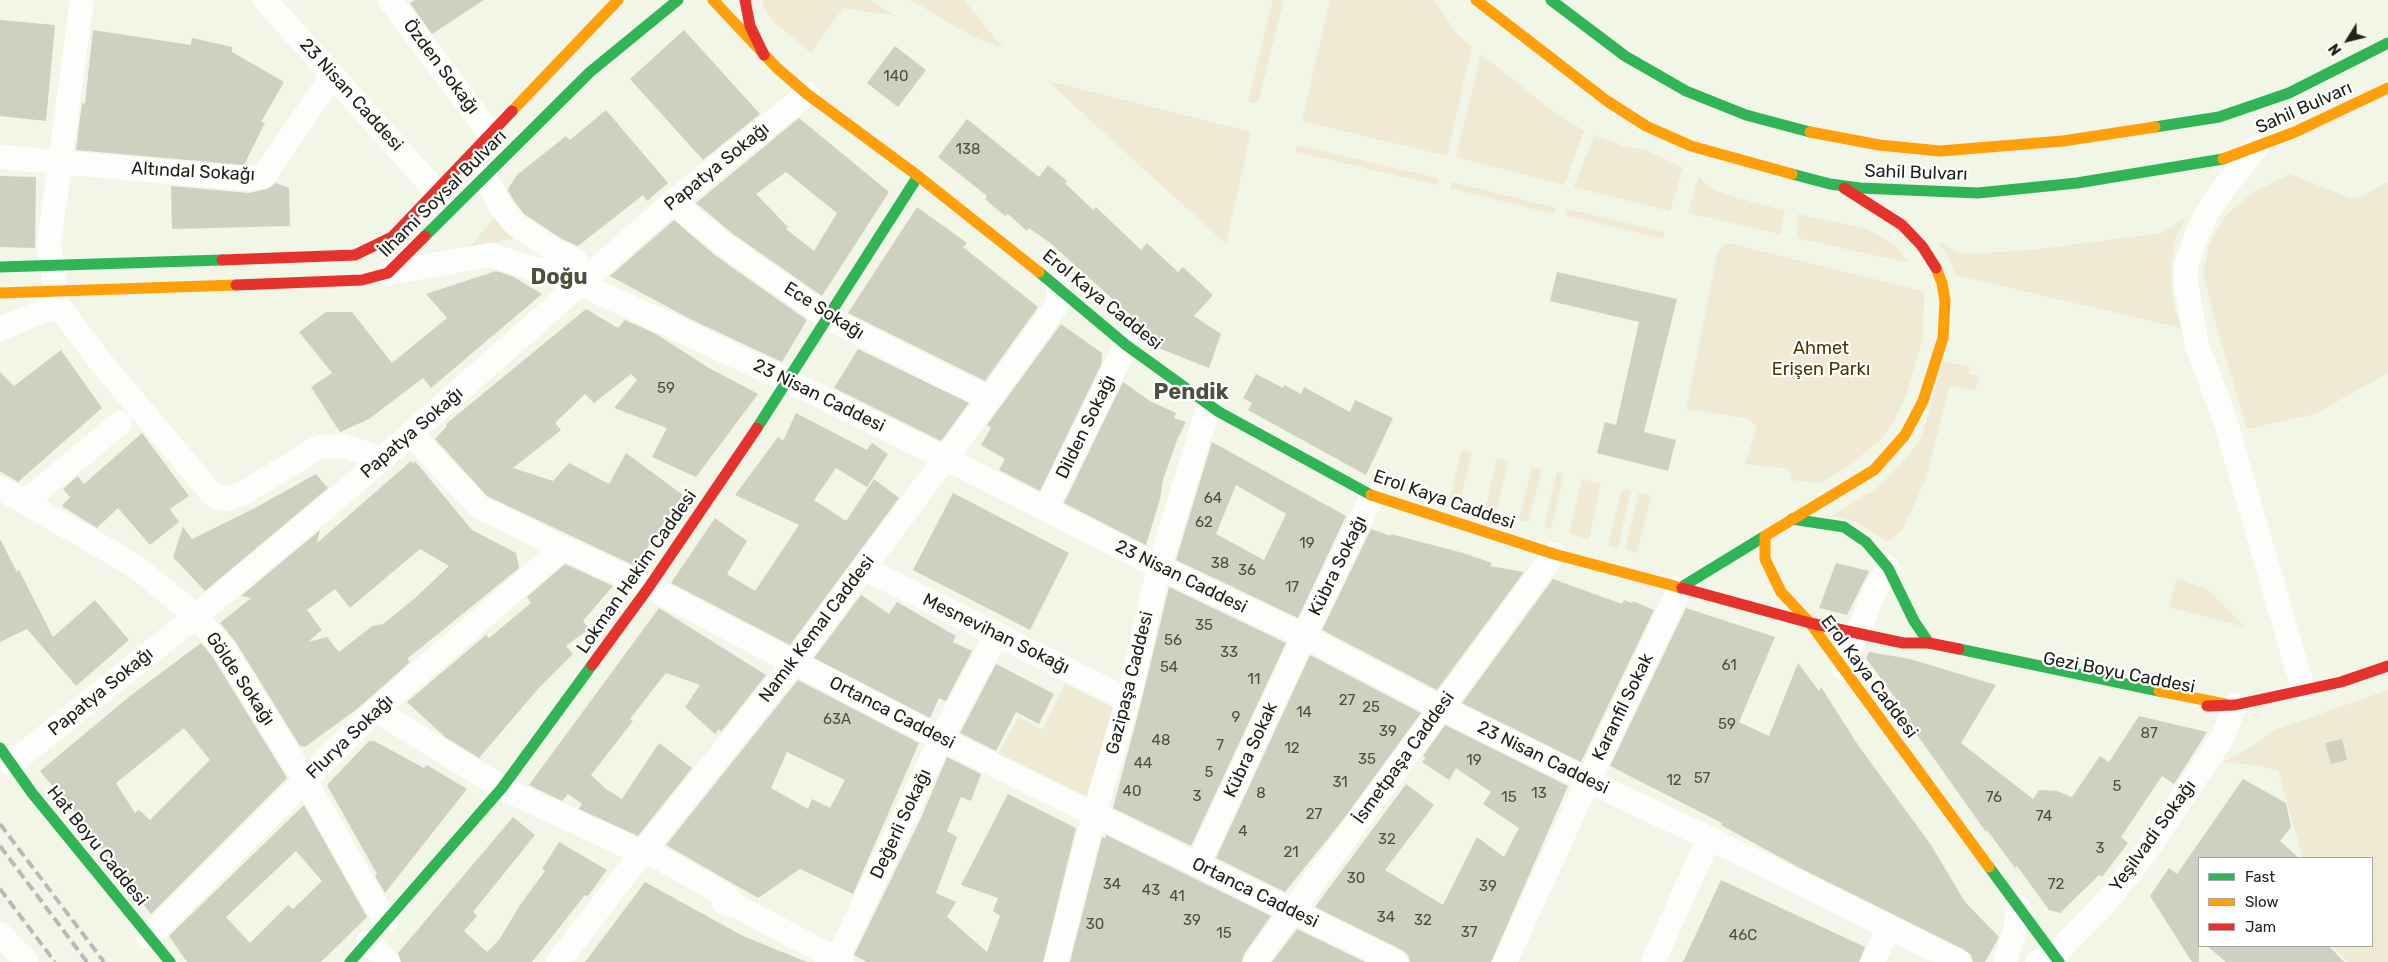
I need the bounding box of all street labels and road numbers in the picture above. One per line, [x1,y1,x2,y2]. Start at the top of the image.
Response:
street label: Özden Sokağı [398,15,484,119]
street label: 23 Nisan Caddesi [295,34,407,156]
street label: Sahil Bulvarı [2252,77,2356,139]
street label: Papatya Sokağı [660,118,774,216]
street label: İlhami Soysal Bulvarı [375,126,511,262]
street label: Altındal Sokağı [131,158,255,186]
street label: Sahil Bulvarı [1864,160,1968,186]
street label: Erol Kaya Caddesi [1038,245,1166,355]
street label: Ece Sokağı [780,278,868,344]
street label: 23 Nisan Caddesi [750,355,888,437]
street label: Dilden Sokağı [1052,372,1120,482]
street label: Papatya Sokağı [356,383,468,483]
street label: Erol Kaya Caddesi [1371,466,1517,534]
street label: Lokman Hekim Caddesi [572,486,702,658]
street label: Kübra Sokağı [1304,512,1372,620]
street label: 23 Nisan Caddesi [1112,536,1250,618]
street label: Namık Kemal Caddesi [755,551,879,707]
street label: Mesnevihan Sokağı [919,589,1073,679]
street label: Gazipaşa Caddesi [1102,609,1158,757]
street label: Erol Kaya Caddesi [1816,611,1922,743]
street label: Gölde Sokağı [201,628,279,730]
street label: Papatya Sokağı [44,643,158,741]
street label: Gezi Boyu Caddesi [2041,648,2197,698]
street label: Karanfil Sokak [1588,650,1658,764]
street label: Ortanca Caddesi [826,672,958,754]
street label: İsmetpaşa Caddesi [1349,688,1459,828]
street label: Flurya Sokağı [302,690,398,784]
street label: Kübra Sokak [1219,699,1283,801]
street label: 23 Nisan Caddesi [1474,717,1612,799]
street label: Değerli Sokağı [866,766,936,882]
street label: Yeşilvadi Sokağı [2105,776,2201,896]
street label: Hat Boyu Caddesi [42,782,152,910]
street label: Ortanca Caddesi [1188,853,1322,933]

